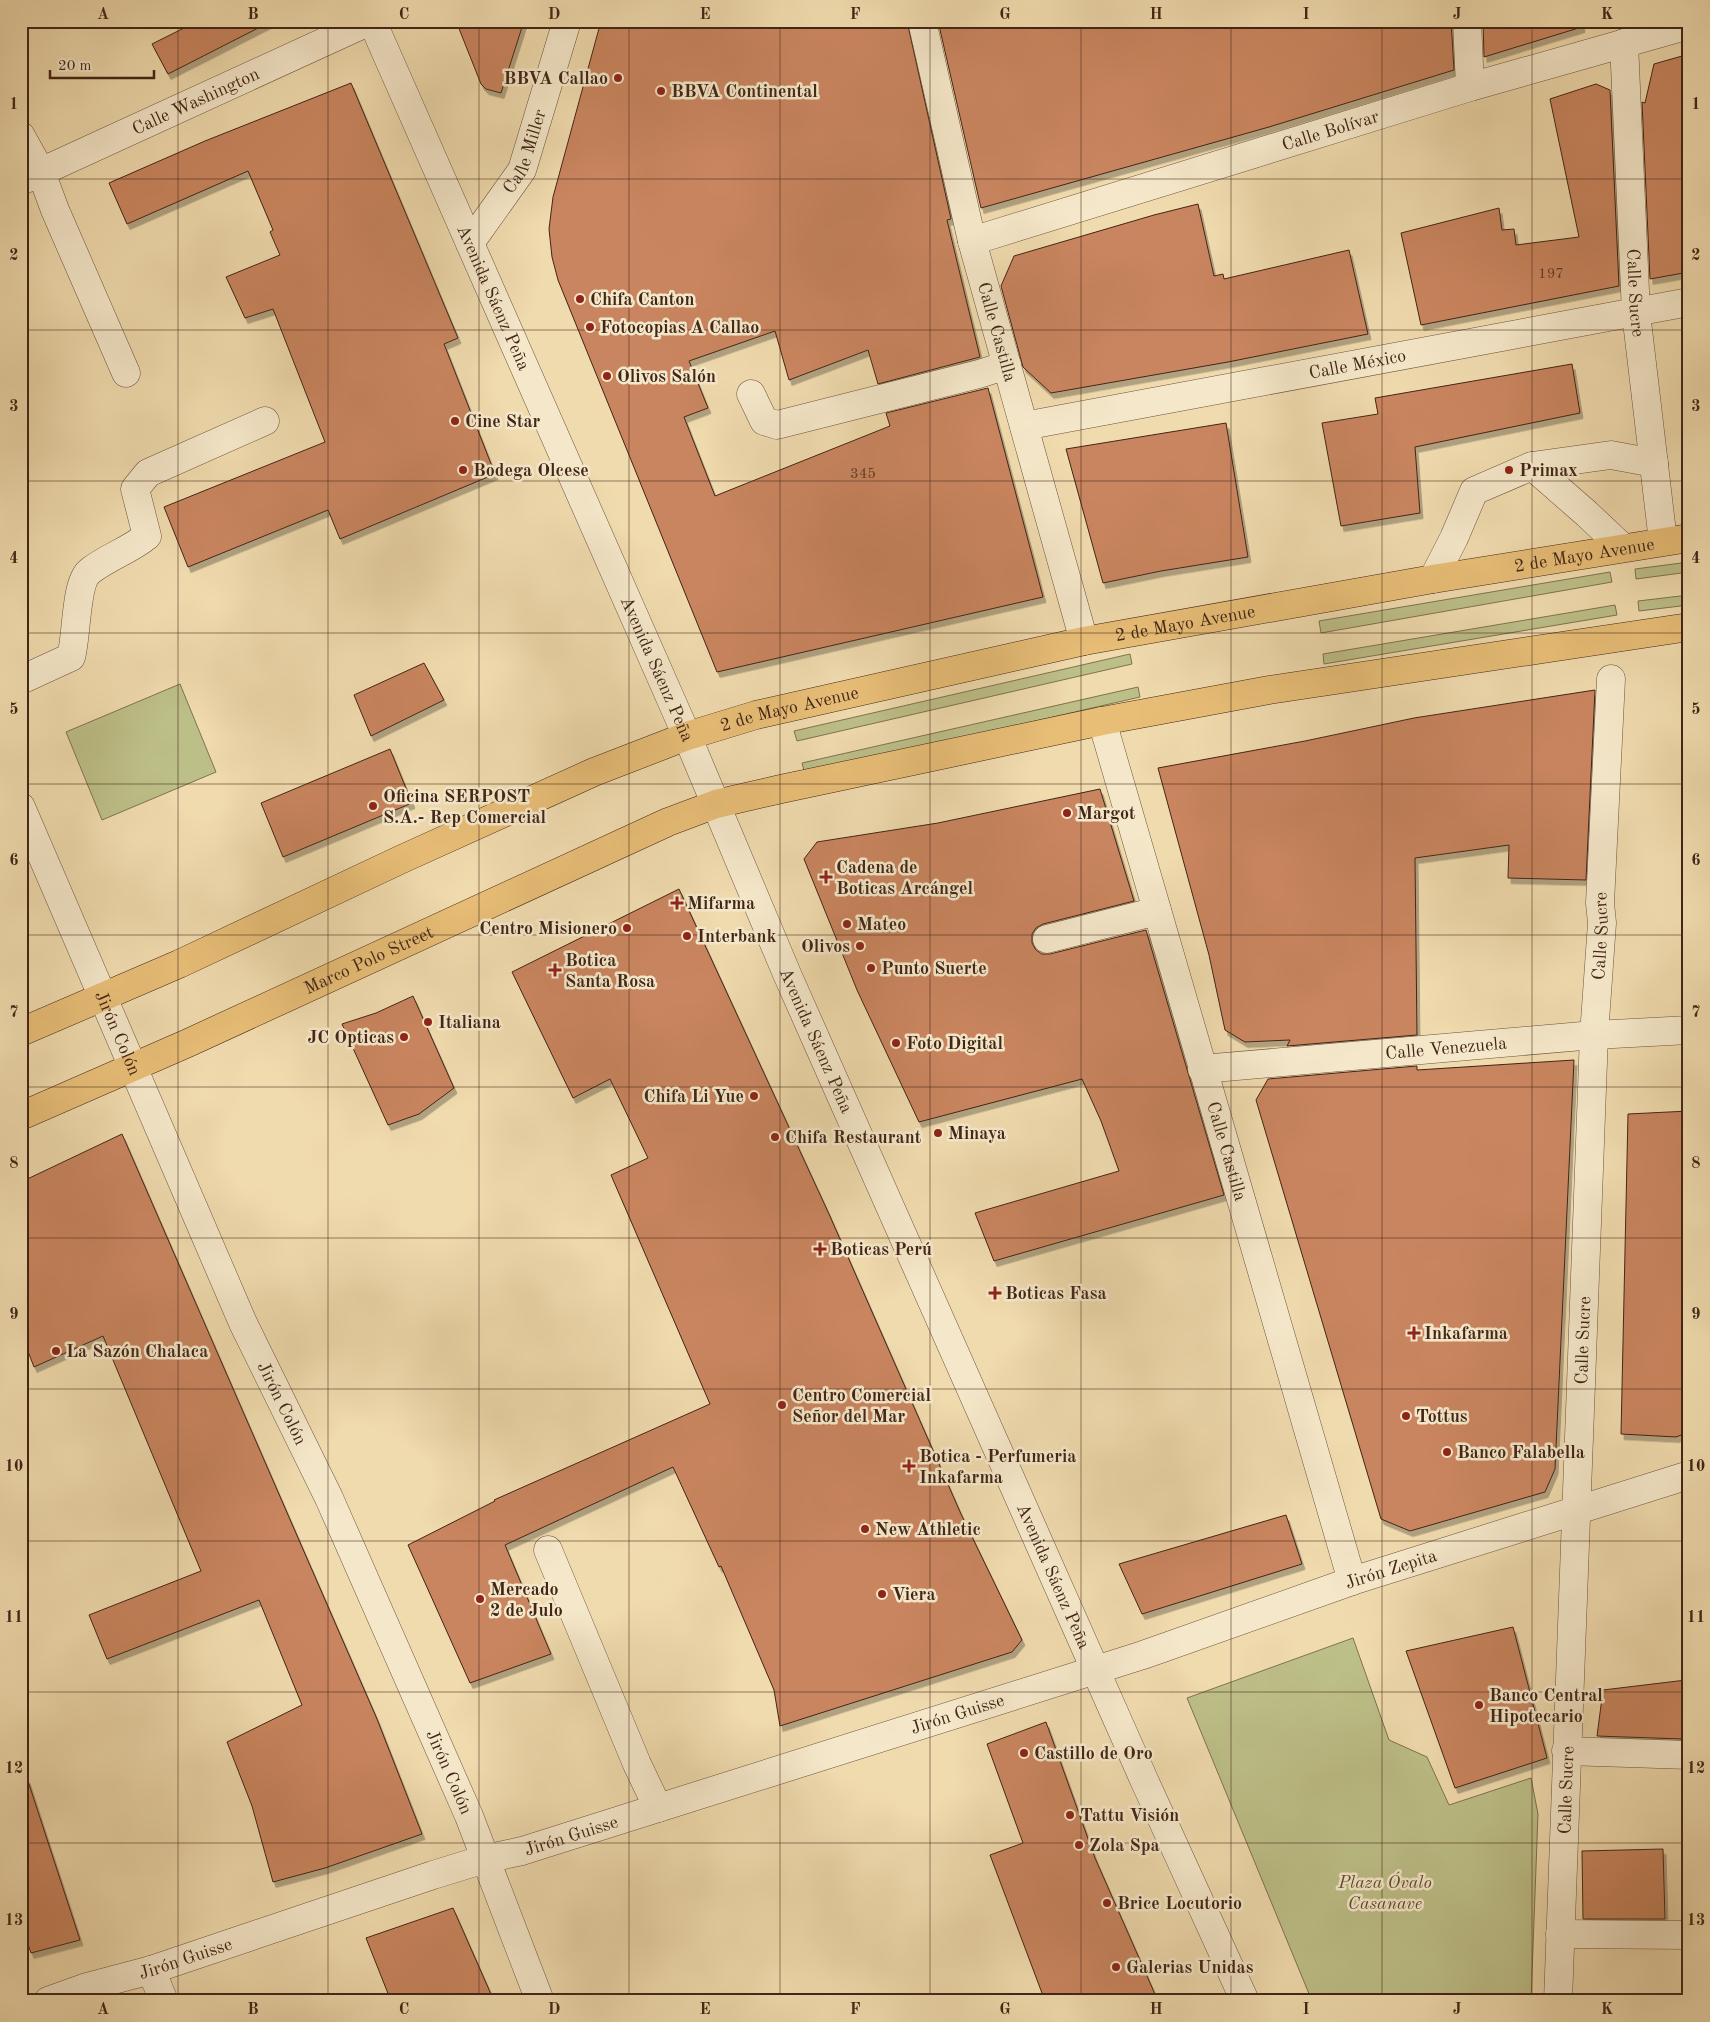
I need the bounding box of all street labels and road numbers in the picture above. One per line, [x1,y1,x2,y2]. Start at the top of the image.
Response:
street label: Calle Washington [130,65,263,139]
street label: Calle Miller [500,107,550,197]
street label: Calle Bolívar [1280,108,1382,155]
street label: Avenida Sáenz Peña [453,222,533,373]
street label: Calle Sucre [1623,248,1647,338]
street label: Calle Castilla [974,280,1019,384]
street label: Calle México [1307,347,1408,383]
street label: 2 de Mayo Avenue [1513,536,1656,576]
street label: Avenida Sáenz Peña [617,594,696,745]
street label: 2 de Mayo Avenue [1114,603,1257,645]
street label: 2 de Mayo Avenue [718,684,860,735]
street label: Calle Sucre [1590,891,1612,981]
street label: Marco Polo Street [302,923,436,998]
street label: Avenida Sáenz Peña [775,965,856,1116]
street label: Jirón Colón [91,988,144,1079]
street label: Calle Venezuela [1385,1035,1508,1063]
street label: Calle Castilla [1203,1100,1249,1203]
street label: Calle Sucre [1573,1296,1594,1385]
street label: Jirón Colón [253,1359,310,1448]
street label: Avenida Sáenz Peña [1013,1501,1093,1652]
street label: Jirón Zepita [1343,1547,1439,1593]
street label: Jirón Guisse [909,1691,1007,1738]
street label: Jirón Colón [422,1727,475,1817]
street label: Calle Sucre [1556,1746,1577,1835]
street label: Jirón Guisse [522,1813,620,1860]
street label: Jirón Guisse [137,1935,235,1983]

